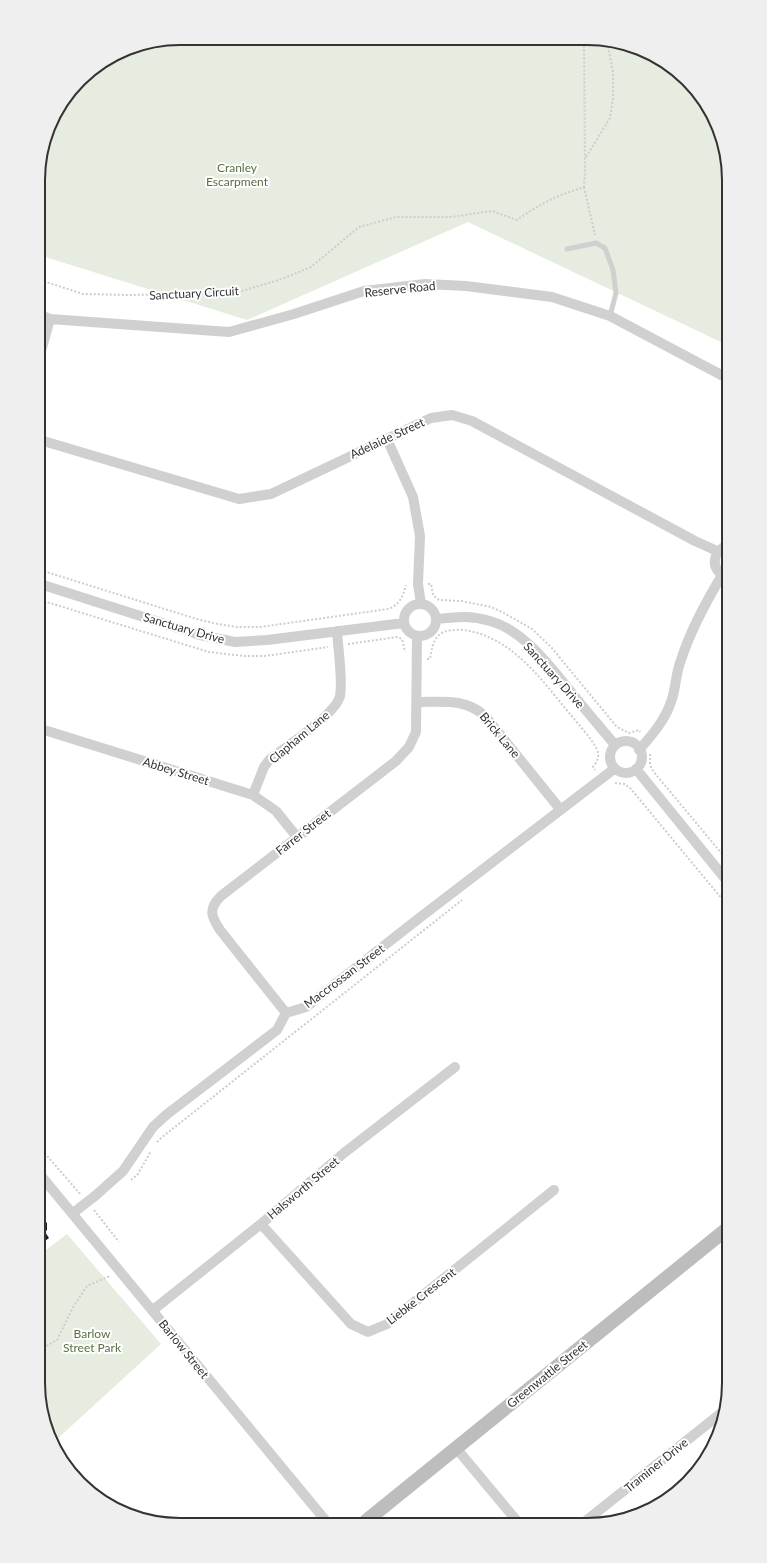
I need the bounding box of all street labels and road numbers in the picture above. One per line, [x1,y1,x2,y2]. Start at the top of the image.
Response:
street label: Reserve Road [364,278,436,300]
street label: Sanctuary Circuit [149,283,240,303]
street label: Adelaide Street [347,414,427,462]
street label: Sanctuary Drive [142,609,226,647]
street label: Sanctuary Drive [520,639,588,711]
street label: Clapham Lane [266,707,332,767]
street label: Brick Lane [477,709,523,761]
street label: Abbey Street [141,754,212,788]
street label: Farrer Street [273,805,334,858]
street label: Maccrossan Street [301,940,388,1011]
street label: Halsworth Street [264,1153,343,1222]
street label: Liebke Crescent [383,1264,459,1328]
street label: Barlow Street [156,1317,213,1382]
street label: Greenwattle Street [504,1336,591,1411]
street label: Traminer Drive [621,1435,691,1495]

